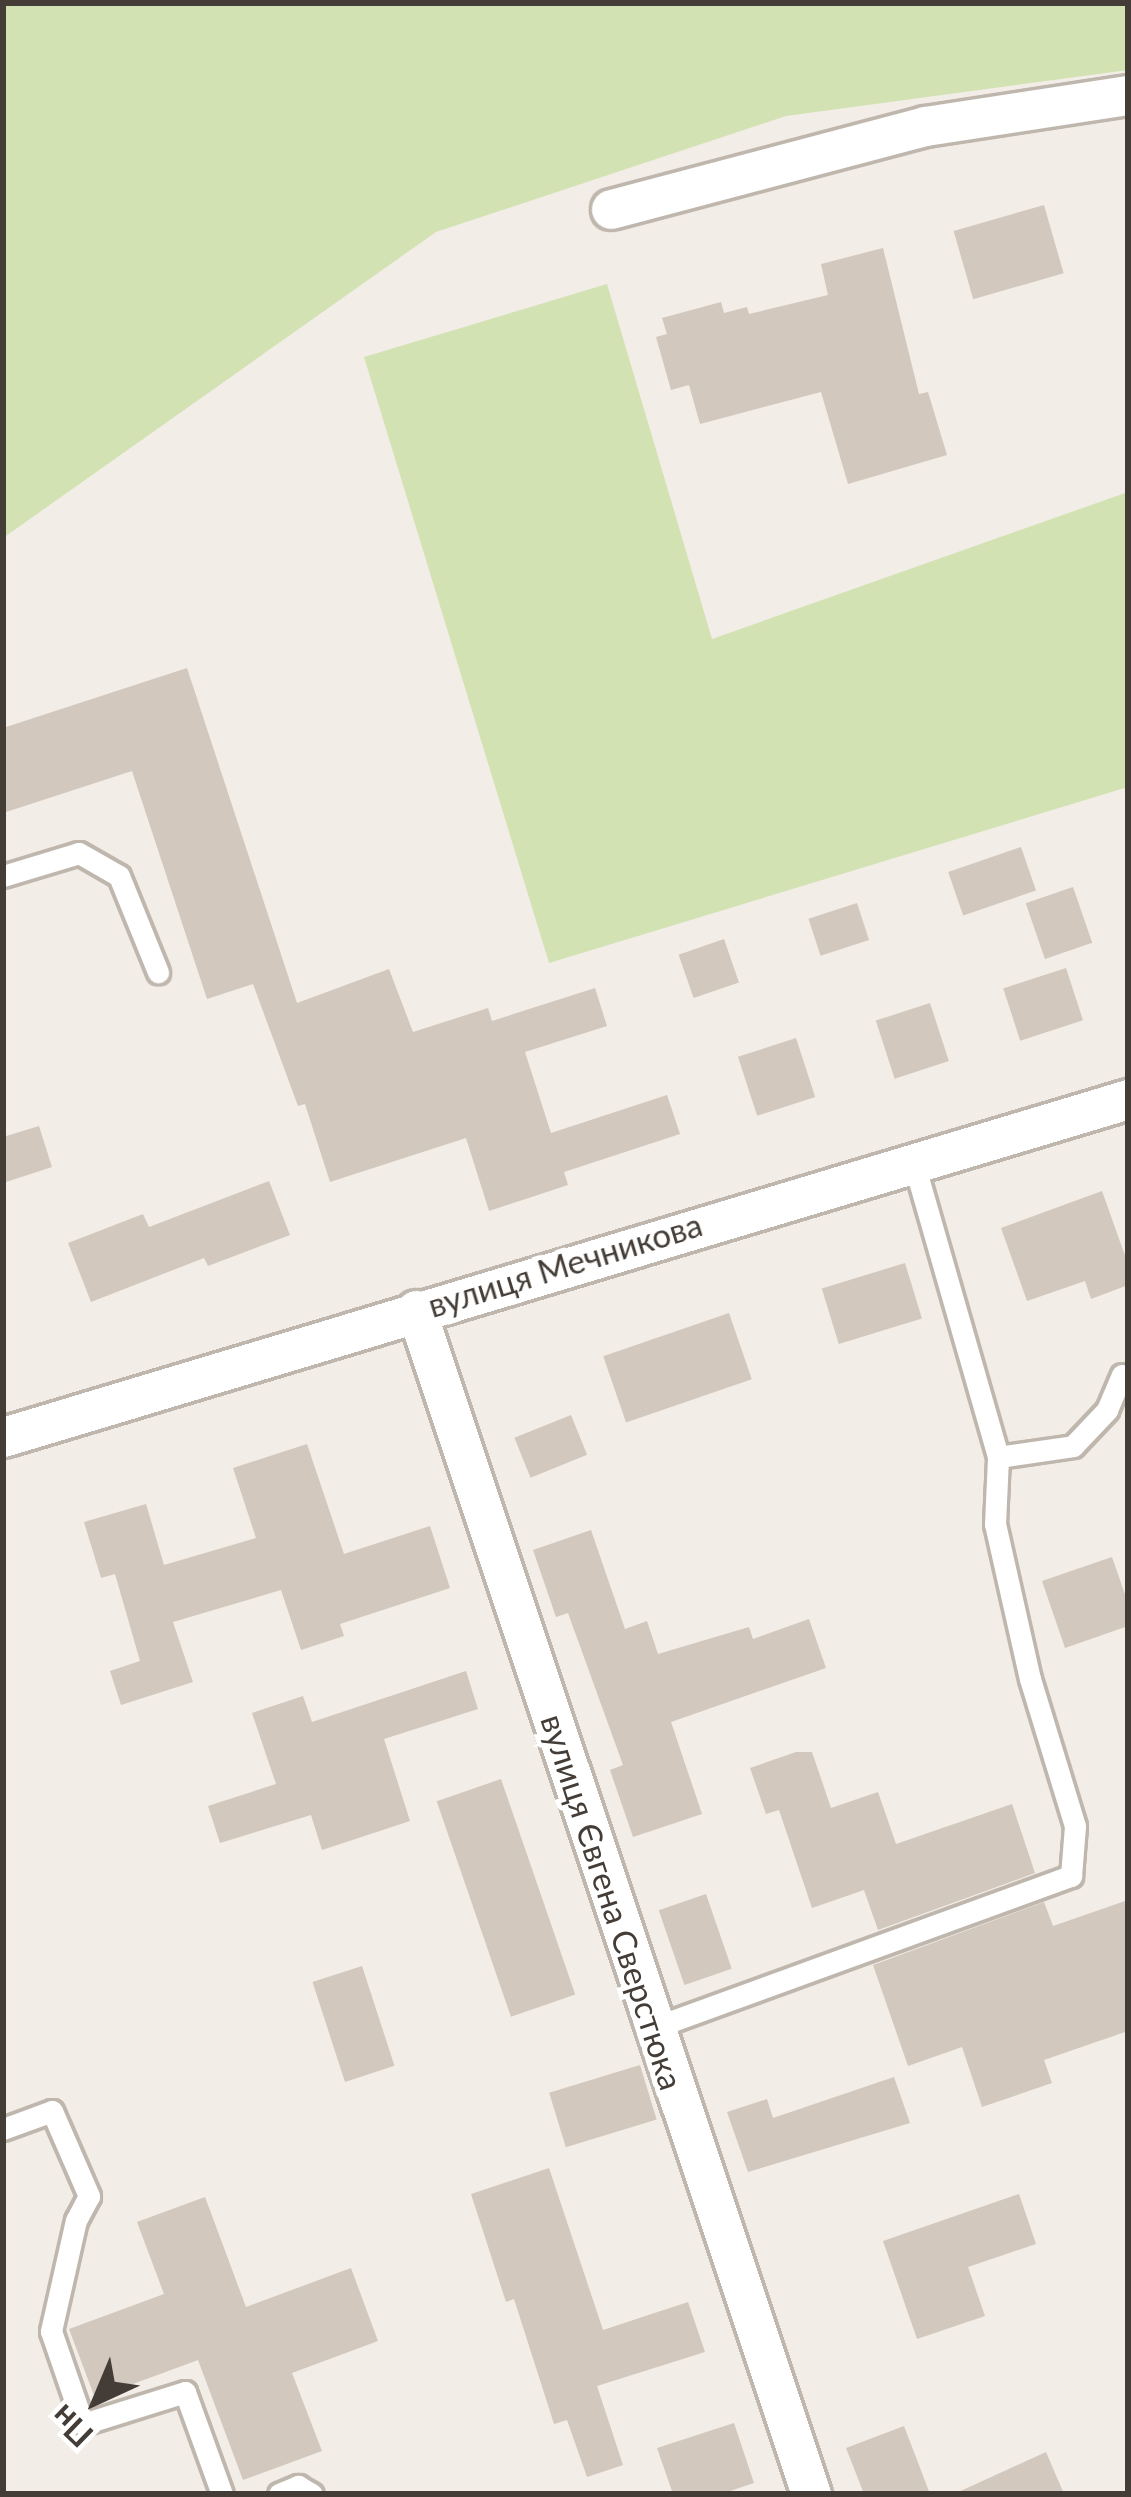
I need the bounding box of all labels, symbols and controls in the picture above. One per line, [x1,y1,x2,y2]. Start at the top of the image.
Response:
street label: вулиця Мечникова [423,1204,707,1326]
street label: вулиця Євгена Сверстюка [533,1709,691,2095]
north arrow [36,2341,156,2461]
text: Пн [42,2398,100,2456]

